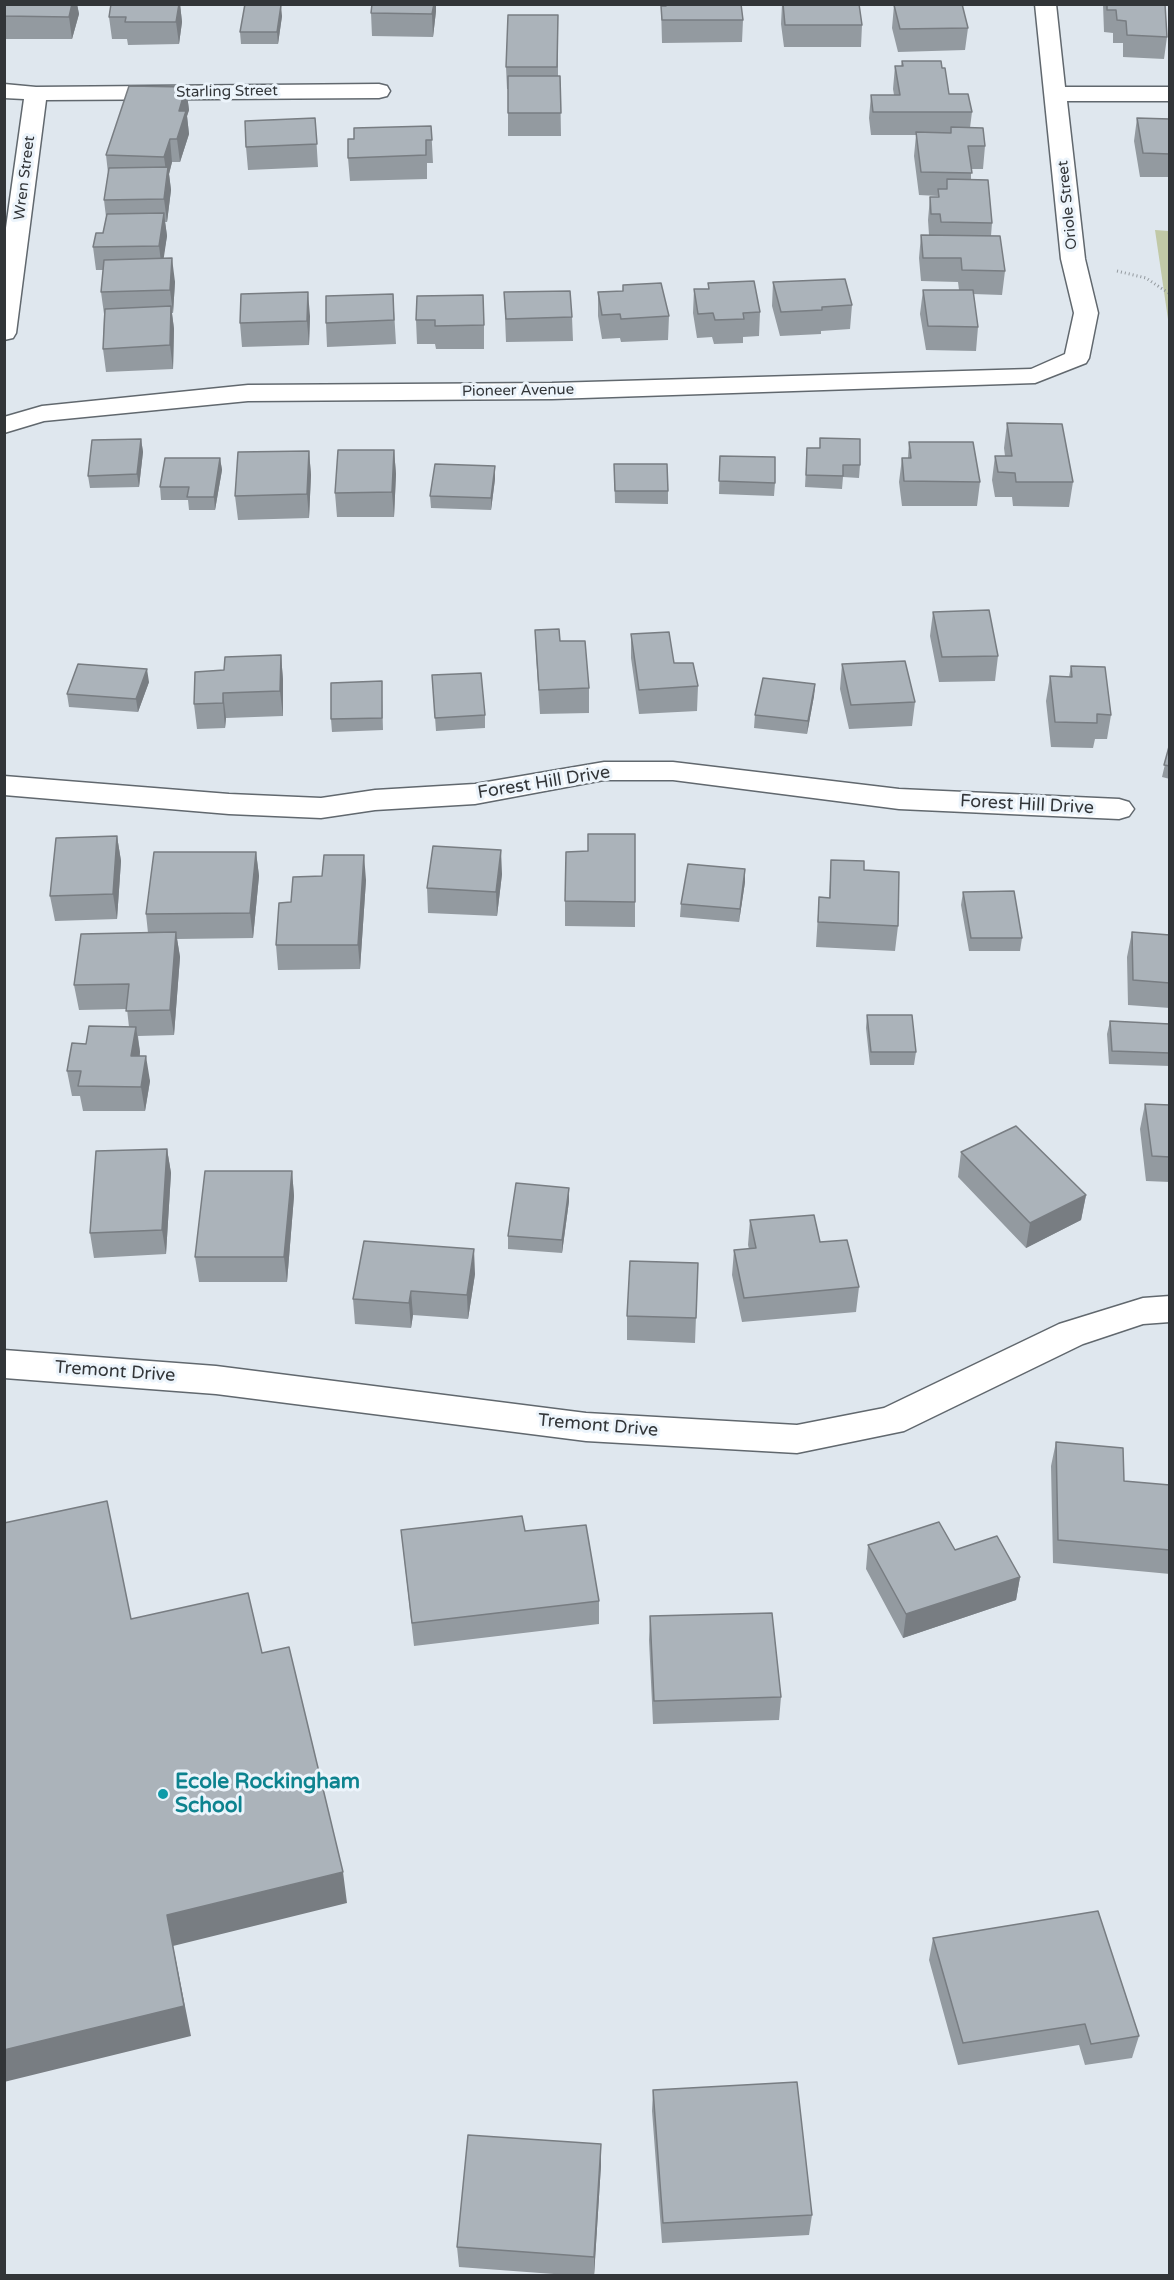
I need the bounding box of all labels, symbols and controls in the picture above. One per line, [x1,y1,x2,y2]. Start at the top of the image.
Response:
street label: Starling Street [176,82,278,102]
street label: Wren Street [11,135,39,221]
street label: Oriole Street [1054,159,1082,251]
street label: Pioneer Avenue [462,381,574,401]
street label: Forest Hill Drive [476,762,612,804]
street label: Forest Hill Drive [960,791,1094,819]
street label: Tremont Drive [54,1357,176,1387]
street label: Tremont Drive [537,1410,659,1442]
place label: Ecole Rockingham School [175,1769,360,1819]
marker: Ecole Rockingham School [156,1787,170,1801]

